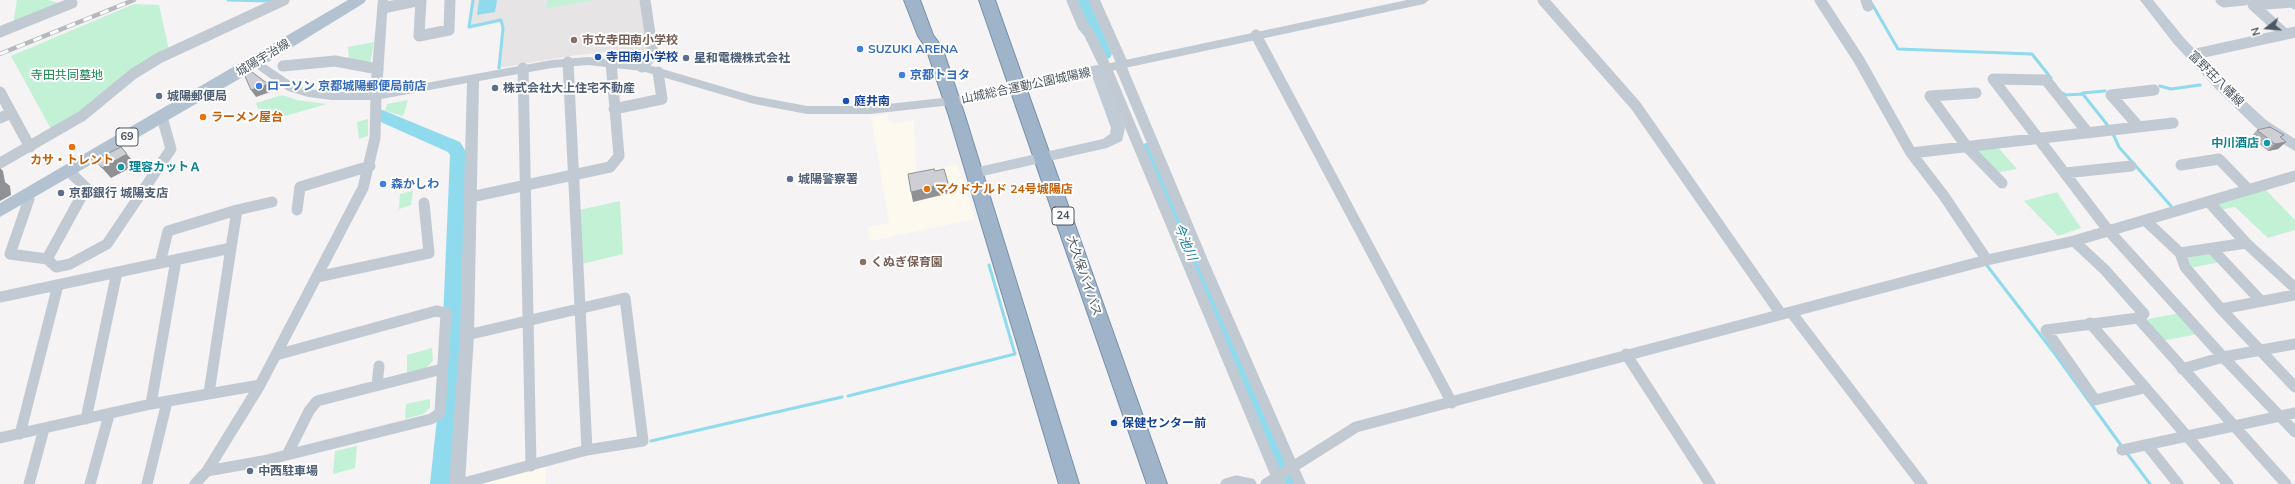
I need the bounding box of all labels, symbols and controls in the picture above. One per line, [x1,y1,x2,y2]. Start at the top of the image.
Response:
north arrow [2247,8,2287,48]
text: N [2248,25,2263,38]
place label: 市立寺田南小学校 [582,33,678,47]
marker: 市立寺田南小学校 [569,35,579,45]
street label: 城陽宇治線 [234,36,292,80]
place label: SUZUKI ARENA [868,42,958,56]
marker: SUZUKI ARENA [855,44,865,54]
street label: 富野荘八幡線 [2185,48,2247,110]
place label: 寺田南小学校 [606,50,678,64]
place label: 星和電機株式会社 [694,51,790,65]
marker: 寺田南小学校 [593,52,603,62]
marker: 星和電機株式会社 [681,53,691,63]
street label: 山城総合運動公園城陽線 [960,65,1092,107]
park label: 寺田共同墓地 [31,68,103,82]
place label: 京都トヨタ [910,68,970,82]
marker: 京都トヨタ [897,70,907,80]
place label: ローソン 京都城陽郵便局前店 [267,79,426,93]
marker: ローソン 京都城陽郵便局前店 [254,81,264,91]
place label: 株式会社大上住宅不動産 [503,81,635,95]
marker: 株式会社大上住宅不動産 [490,83,500,93]
place label: 城陽郵便局 [167,89,227,103]
marker: 城陽郵便局 [154,91,164,101]
place label: 庭井南 [854,94,890,108]
marker: 庭井南 [841,96,851,106]
place label: ラーメン屋台 [211,110,283,124]
marker: ラーメン屋台 [198,112,208,122]
road number: 69 [116,128,138,146]
place label: 中川酒店 [2211,136,2259,150]
marker: 中川酒店 [2262,138,2272,148]
marker: カサ・トレント [67,142,77,152]
place label: カサ・トレント [30,153,114,167]
place label: 理容カットＡ [129,160,201,174]
marker: 理容カットＡ [116,162,126,172]
place label: 城陽警察署 [798,172,858,186]
marker: 城陽警察署 [785,174,795,184]
place label: 森かしわ [391,177,439,191]
marker: 森かしわ [378,179,388,189]
place label: マクドナルド 24号城陽店 [935,182,1073,196]
marker: マクドナルド 24号城陽店 [922,184,932,194]
place label: 京都銀行 城陽支店 [69,186,168,200]
marker: 京都銀行 城陽支店 [56,188,66,198]
road number: 24 [1052,207,1074,225]
water label: 今池川 [1170,221,1200,263]
street label: 大久保バイパス [1064,234,1104,318]
place label: くぬぎ保育園 [871,255,943,269]
marker: くぬぎ保育園 [858,257,868,267]
place label: 保健センター前 [1122,416,1206,430]
marker: 保健センター前 [1109,418,1119,428]
place label: 中西駐車場 [258,464,318,478]
marker: 中西駐車場 [245,466,255,476]

